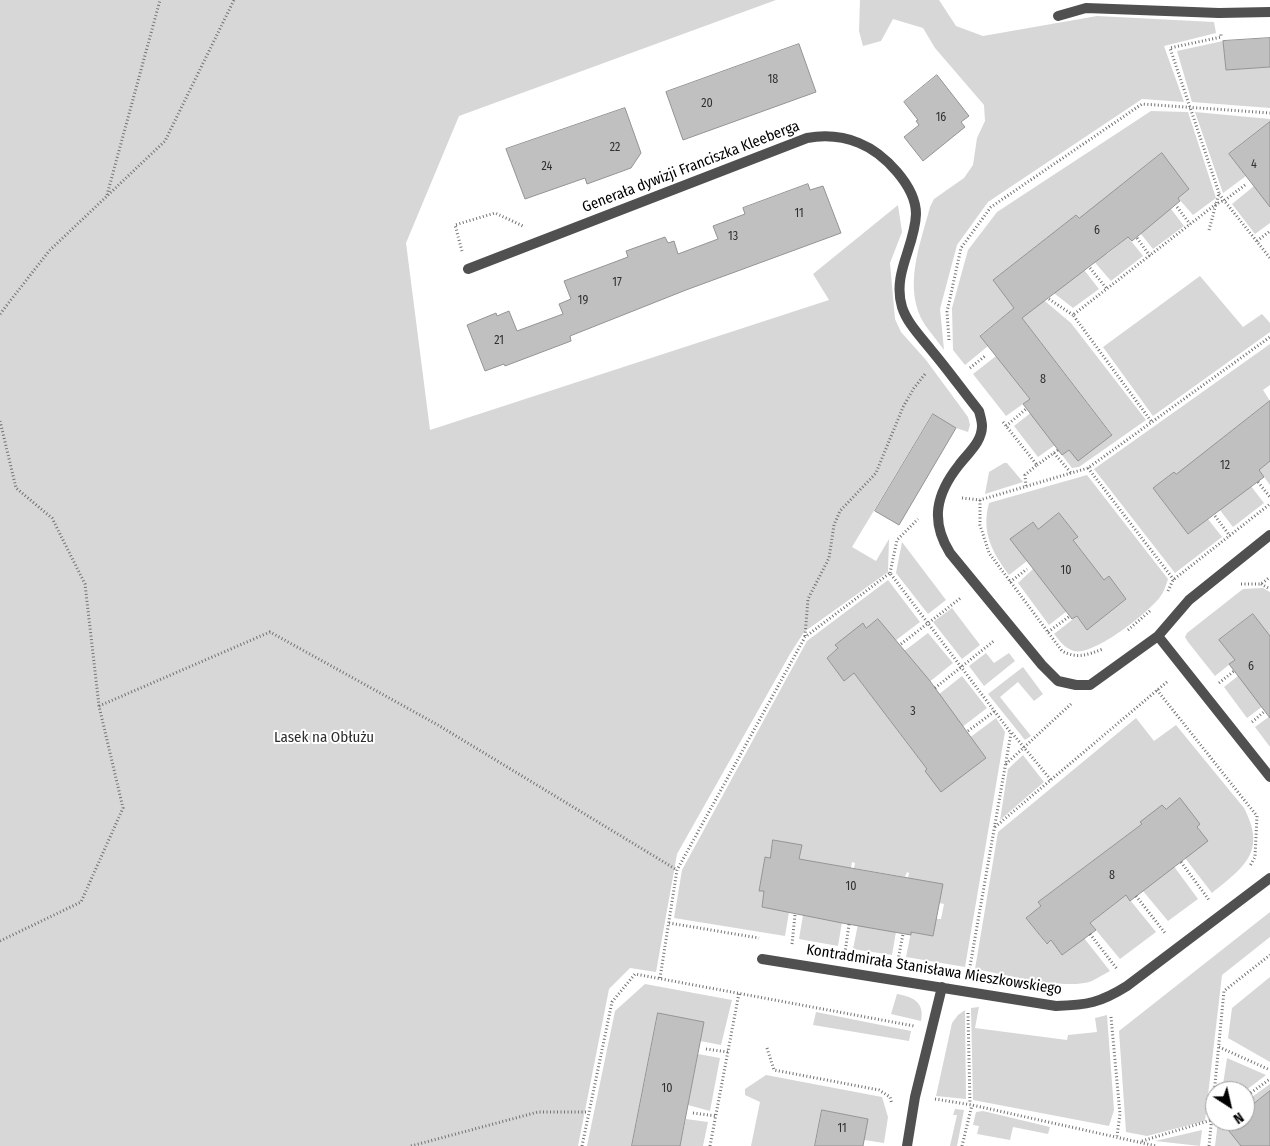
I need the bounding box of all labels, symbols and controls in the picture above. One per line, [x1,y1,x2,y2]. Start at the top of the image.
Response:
house number: 18 [768,73,778,87]
house number: 20 [701,97,713,111]
house number: 16 [936,111,946,125]
street label: Generała dywizji Franciszka Kleeberga [580,117,802,217]
house number: 22 [610,141,620,155]
house number: 4 [1251,158,1257,172]
house number: 24 [542,160,552,174]
house number: 11 [794,207,804,221]
house number: 6 [1094,224,1100,238]
house number: 13 [728,230,738,244]
house number: 17 [612,276,622,290]
house number: 19 [578,294,588,308]
house number: 21 [494,334,504,348]
house number: 8 [1040,373,1046,387]
house number: 12 [1220,459,1230,473]
house number: 10 [1061,564,1071,578]
house number: 6 [1248,660,1254,674]
house number: 3 [910,705,916,719]
park label: Lasek na Obłużu [274,729,374,747]
house number: 8 [1109,869,1115,883]
house number: 10 [846,880,856,894]
street label: Kontradmirała Stanisława Mieszkowskiego [805,941,1063,999]
north arrow [1205,1081,1255,1131]
house number: 10 [662,1082,672,1096]
text: N [1230,1109,1247,1127]
house number: 11 [837,1122,847,1136]

